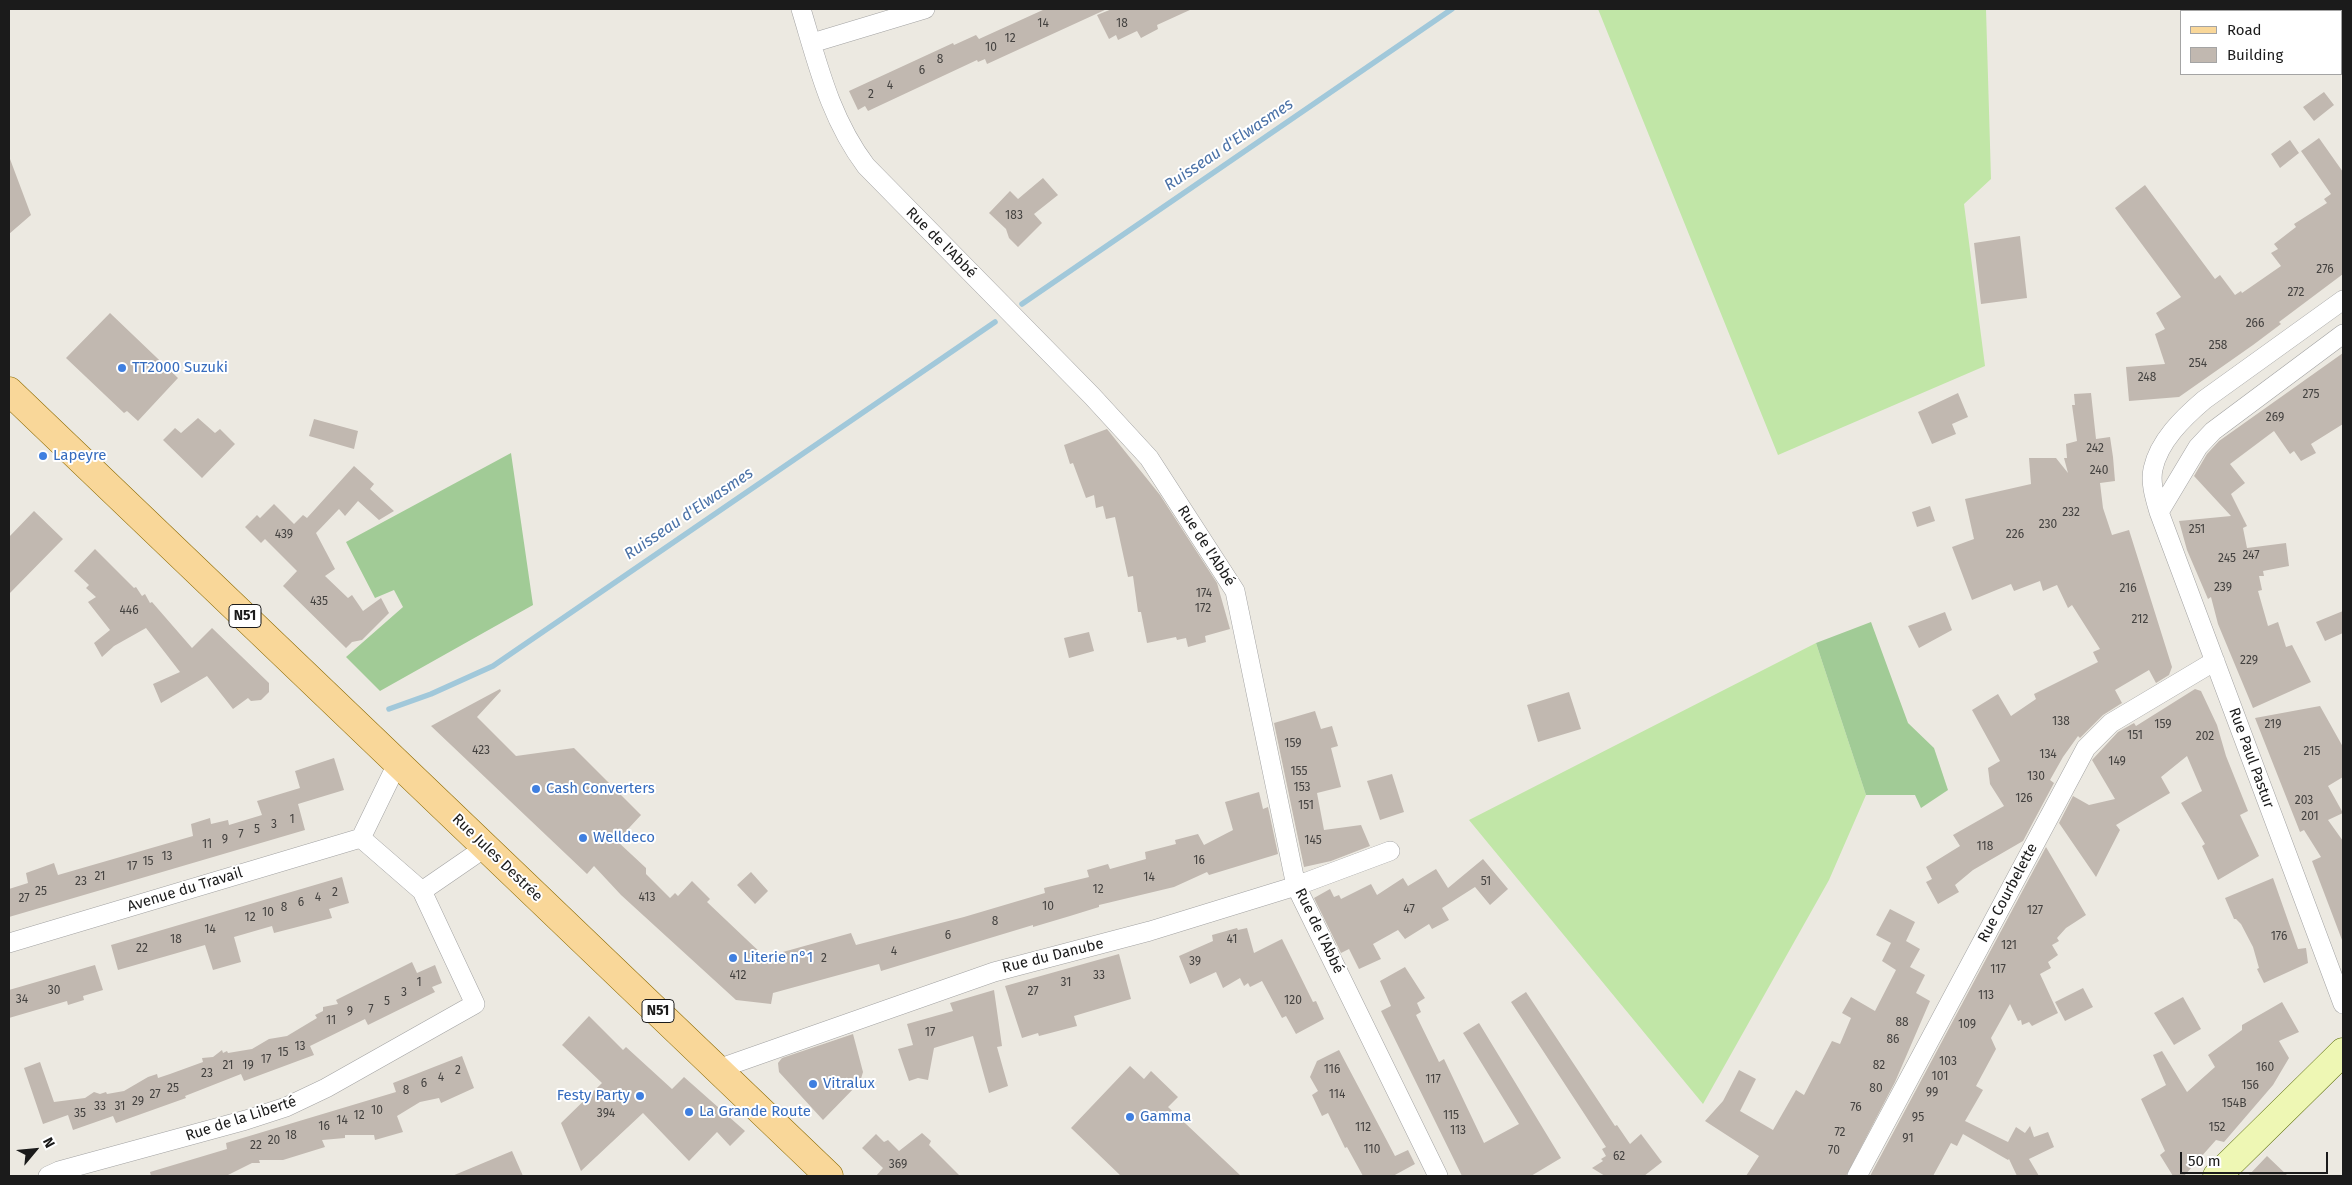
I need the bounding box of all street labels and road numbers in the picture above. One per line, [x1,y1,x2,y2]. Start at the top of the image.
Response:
street label: Rue de l'Abbé [902,204,980,282]
street label: Rue de l'Abbé [1173,502,1239,590]
road number: N51 [229,604,261,628]
street label: Rue Paul Pastur [2224,705,2278,811]
street label: Rue Jules Destrée [448,810,546,906]
street label: Rue Courbelette [1974,840,2042,946]
street label: Avenue du Travail [125,864,245,916]
street label: Rue de l'Abbé [1291,885,1347,977]
street label: Rue du Danube [1000,935,1106,977]
road number: N51 [642,999,674,1022]
street label: Rue de la Liberté [183,1093,299,1145]

